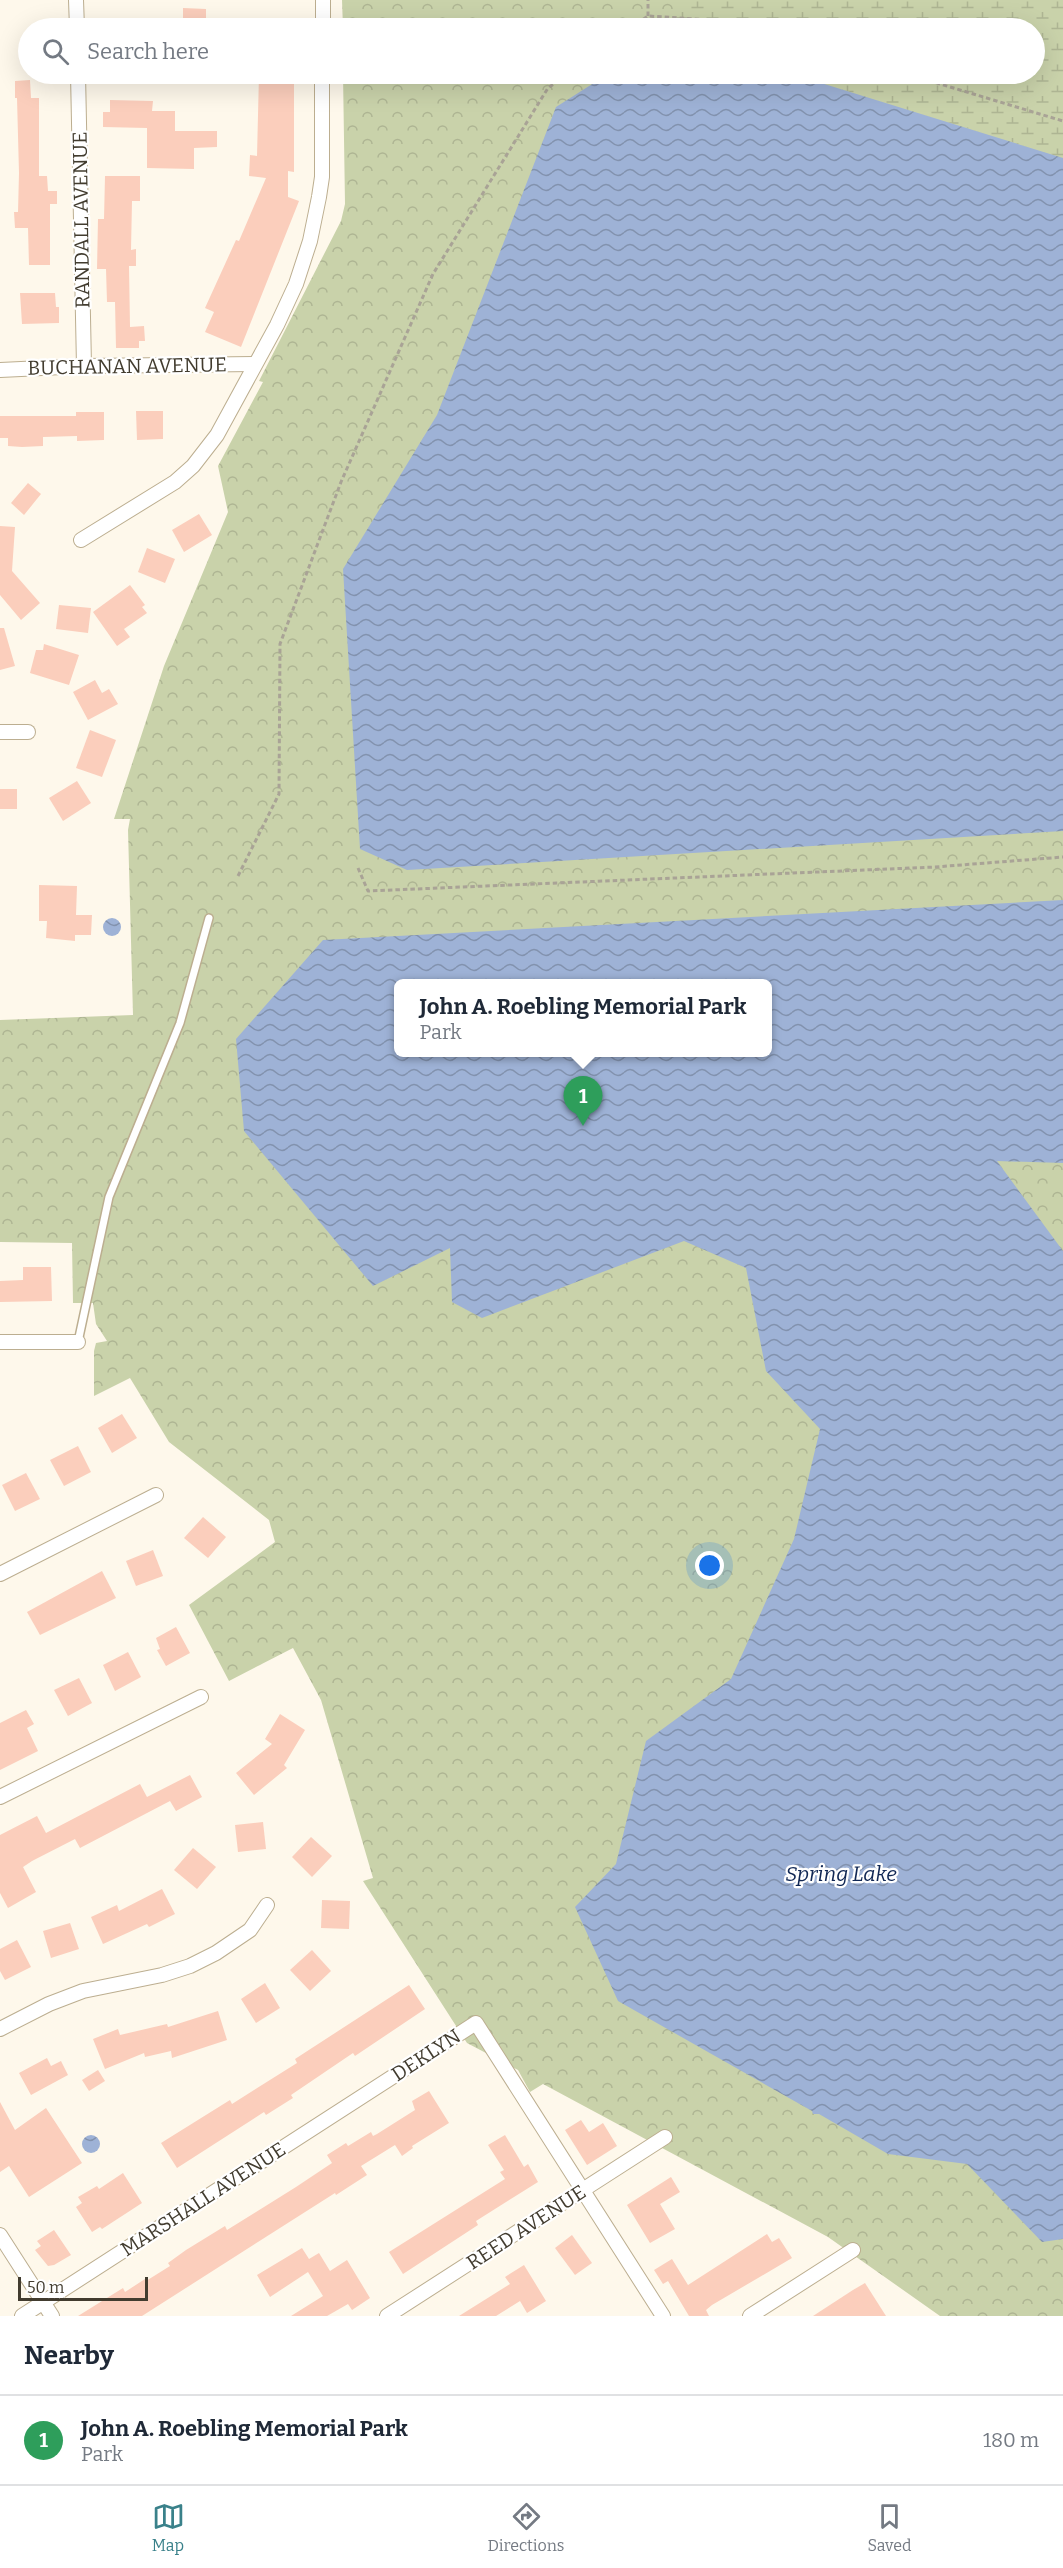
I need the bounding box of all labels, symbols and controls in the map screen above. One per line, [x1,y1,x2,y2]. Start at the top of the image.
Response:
search box [18,18,1045,84]
icon: search [39,35,72,68]
text: Search here [87,38,209,65]
street label: RANDALL AVENUE [67,131,95,309]
street label: BUCHANAN AVENUE [27,352,227,380]
popup [394,979,772,1057]
text: John A. Roebling Memorial Park [420,993,746,1020]
text: Park [420,1020,462,1044]
pin: 1 [564,1076,602,1126]
your location [695,1551,724,1580]
water label: Spring Lake [785,1861,897,1887]
street label: DEKLYN [387,2024,465,2086]
street label: MARSHALL AVENUE [116,2137,290,2261]
street label: REED AVENUE [462,2180,590,2274]
scale bar [18,2274,148,2302]
text: 50 m [27,2278,64,2297]
text: Nearby [24,2340,114,2371]
text: John A. Roebling Memorial Park [81,2415,408,2442]
text: 1 [39,2428,48,2452]
text: 180 m [983,2428,1039,2452]
text: Park [81,2442,123,2466]
tab: Map [152,2500,185,2555]
tab: Directions [488,2500,565,2555]
tab: Saved [868,2500,911,2555]

